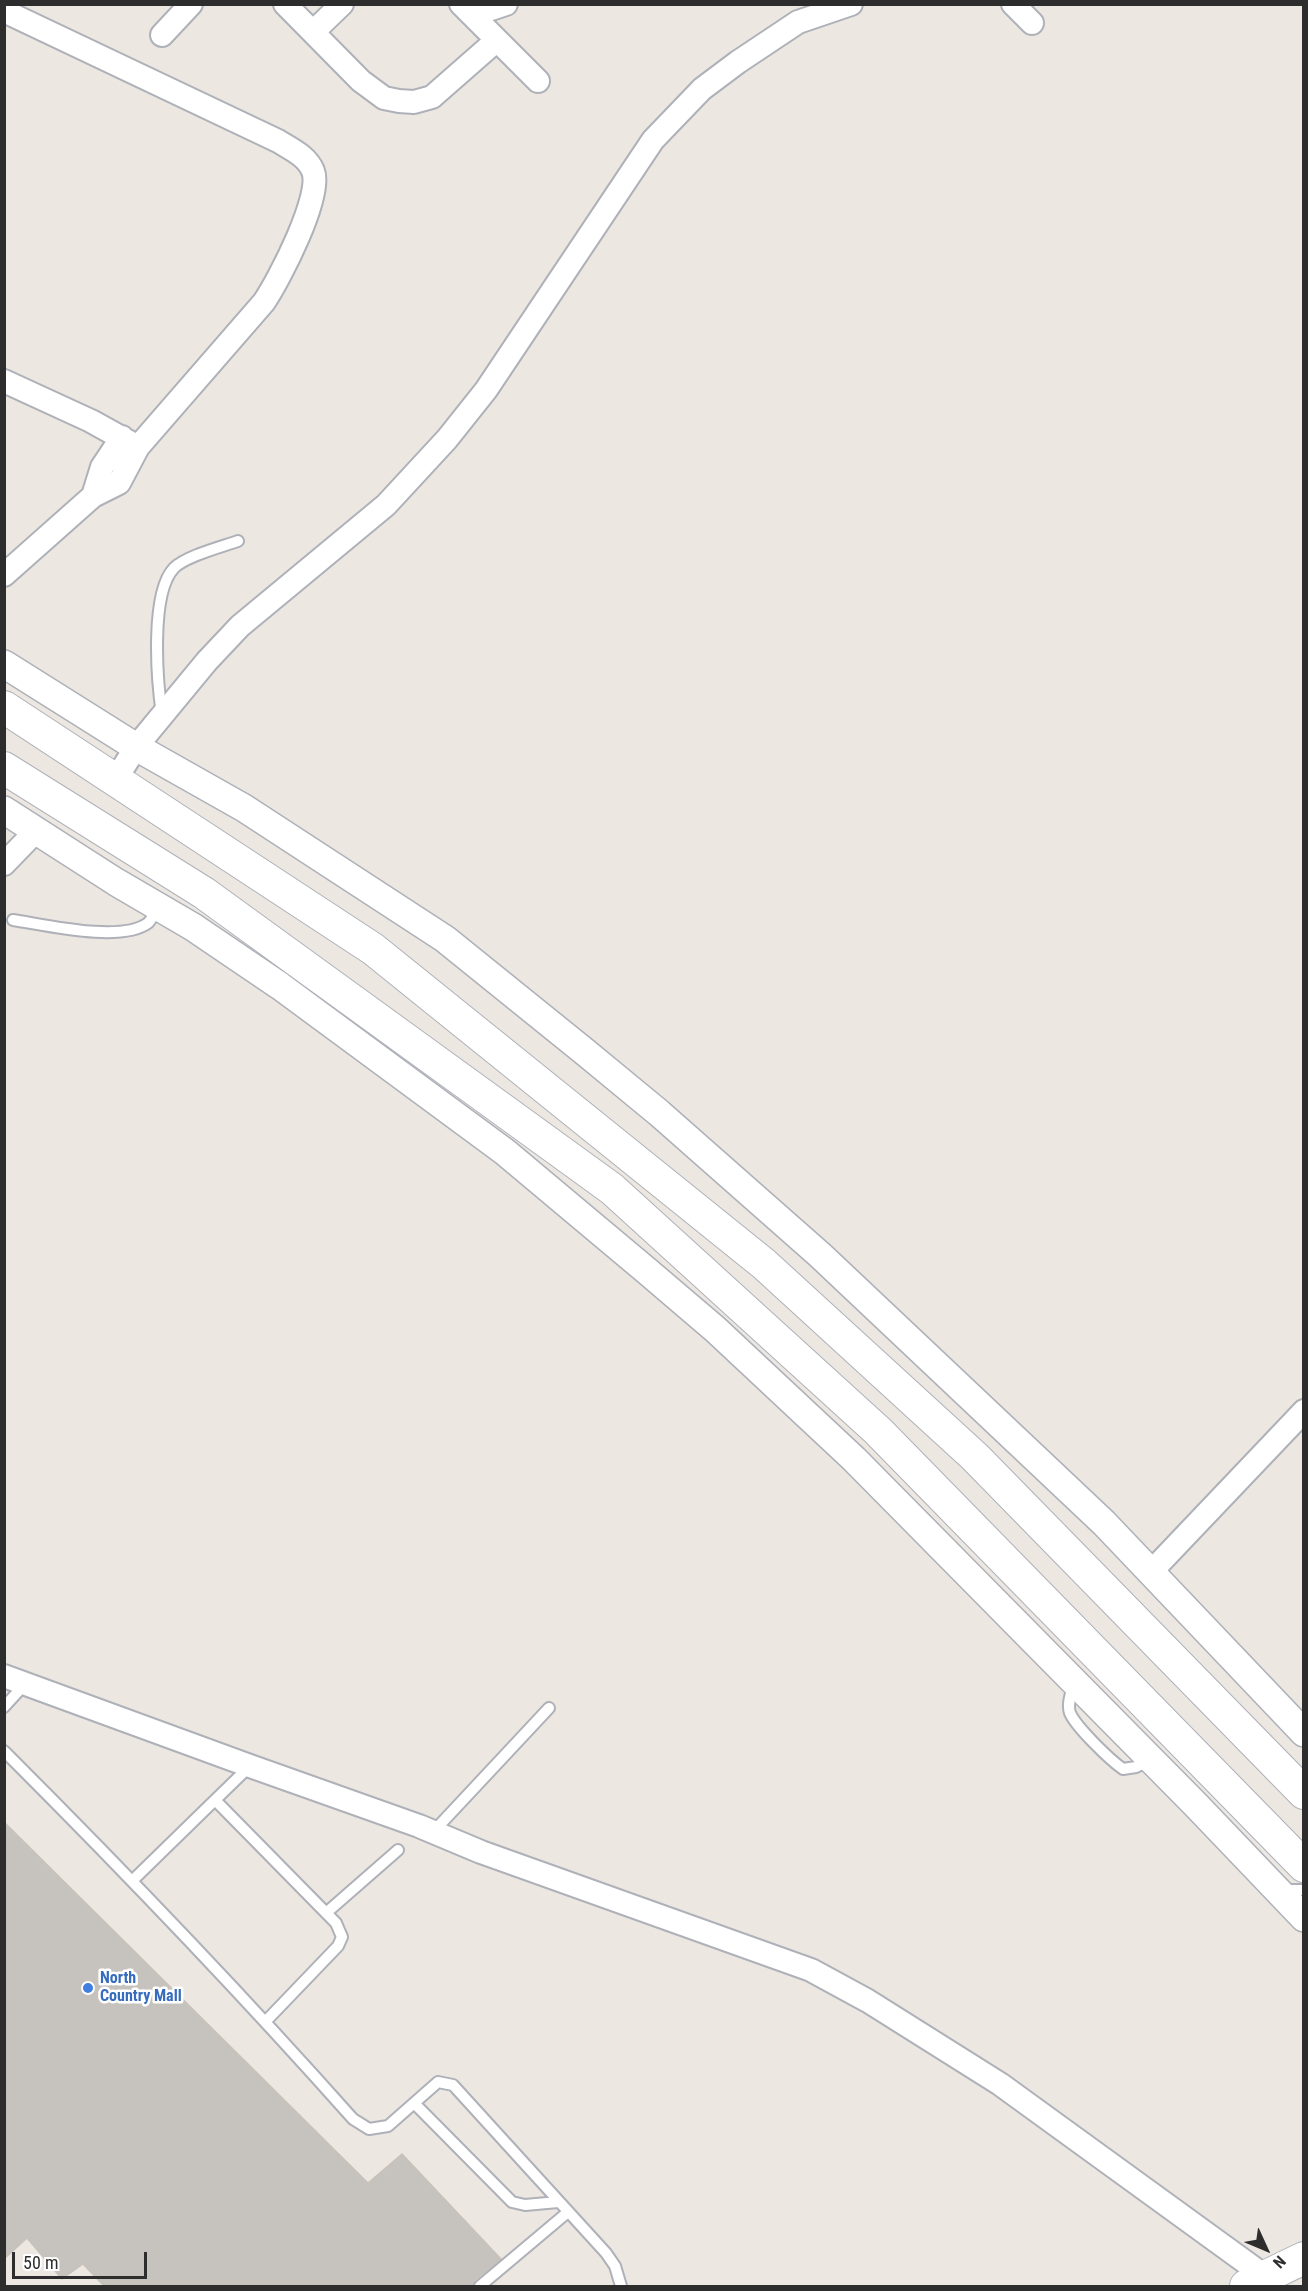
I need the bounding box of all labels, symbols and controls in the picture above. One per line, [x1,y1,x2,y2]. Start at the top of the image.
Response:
place label: North Country Mall [100,1969,182,2007]
marker: North Country Mall [81,1981,95,1995]
north arrow [1236,2219,1296,2279]
scale bar [15,2240,150,2278]
text: 50 m [23,2252,58,2273]
text: N [1269,2252,1290,2272]

